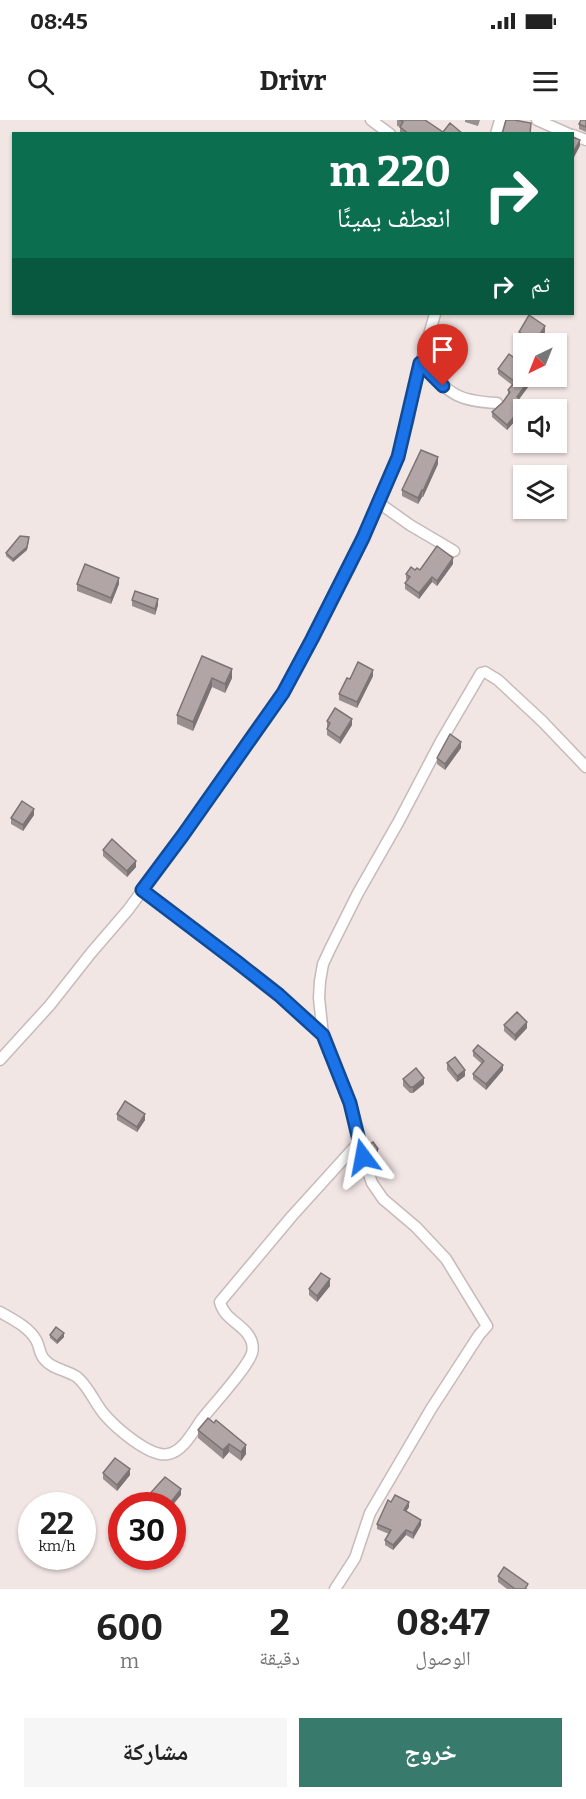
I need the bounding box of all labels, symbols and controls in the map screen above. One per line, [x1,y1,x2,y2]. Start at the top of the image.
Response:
text: 08:45 [30,8,88,35]
icon: search [24,65,57,98]
text: Drivr [260,65,326,97]
icon: menu [529,65,562,98]
text: 220 m [329,147,451,197]
icon: right [472,156,550,234]
text: انعطف يمينًا [337,202,451,234]
icon: right [486,270,519,303]
text: ثم [531,271,550,298]
pin [417,324,468,386]
icon: arrive [426,333,459,366]
north arrow [513,333,567,387]
map controls [513,333,567,519]
button: sound [513,399,567,453]
button: layers [513,465,567,519]
position arrow [331,1125,395,1189]
speed limit sign: 30 [108,1492,186,1570]
text: 22 [40,1506,74,1542]
text: km/h [38,1537,76,1555]
text: 2 [269,1601,290,1645]
text: 08:47 [396,1601,490,1645]
text: 600 [96,1606,163,1650]
text: دقيقة [259,1646,300,1670]
text: الوصول [415,1646,471,1670]
text: m [120,1649,139,1673]
button: مشاركة [24,1718,287,1787]
button: خروج [299,1718,562,1787]

